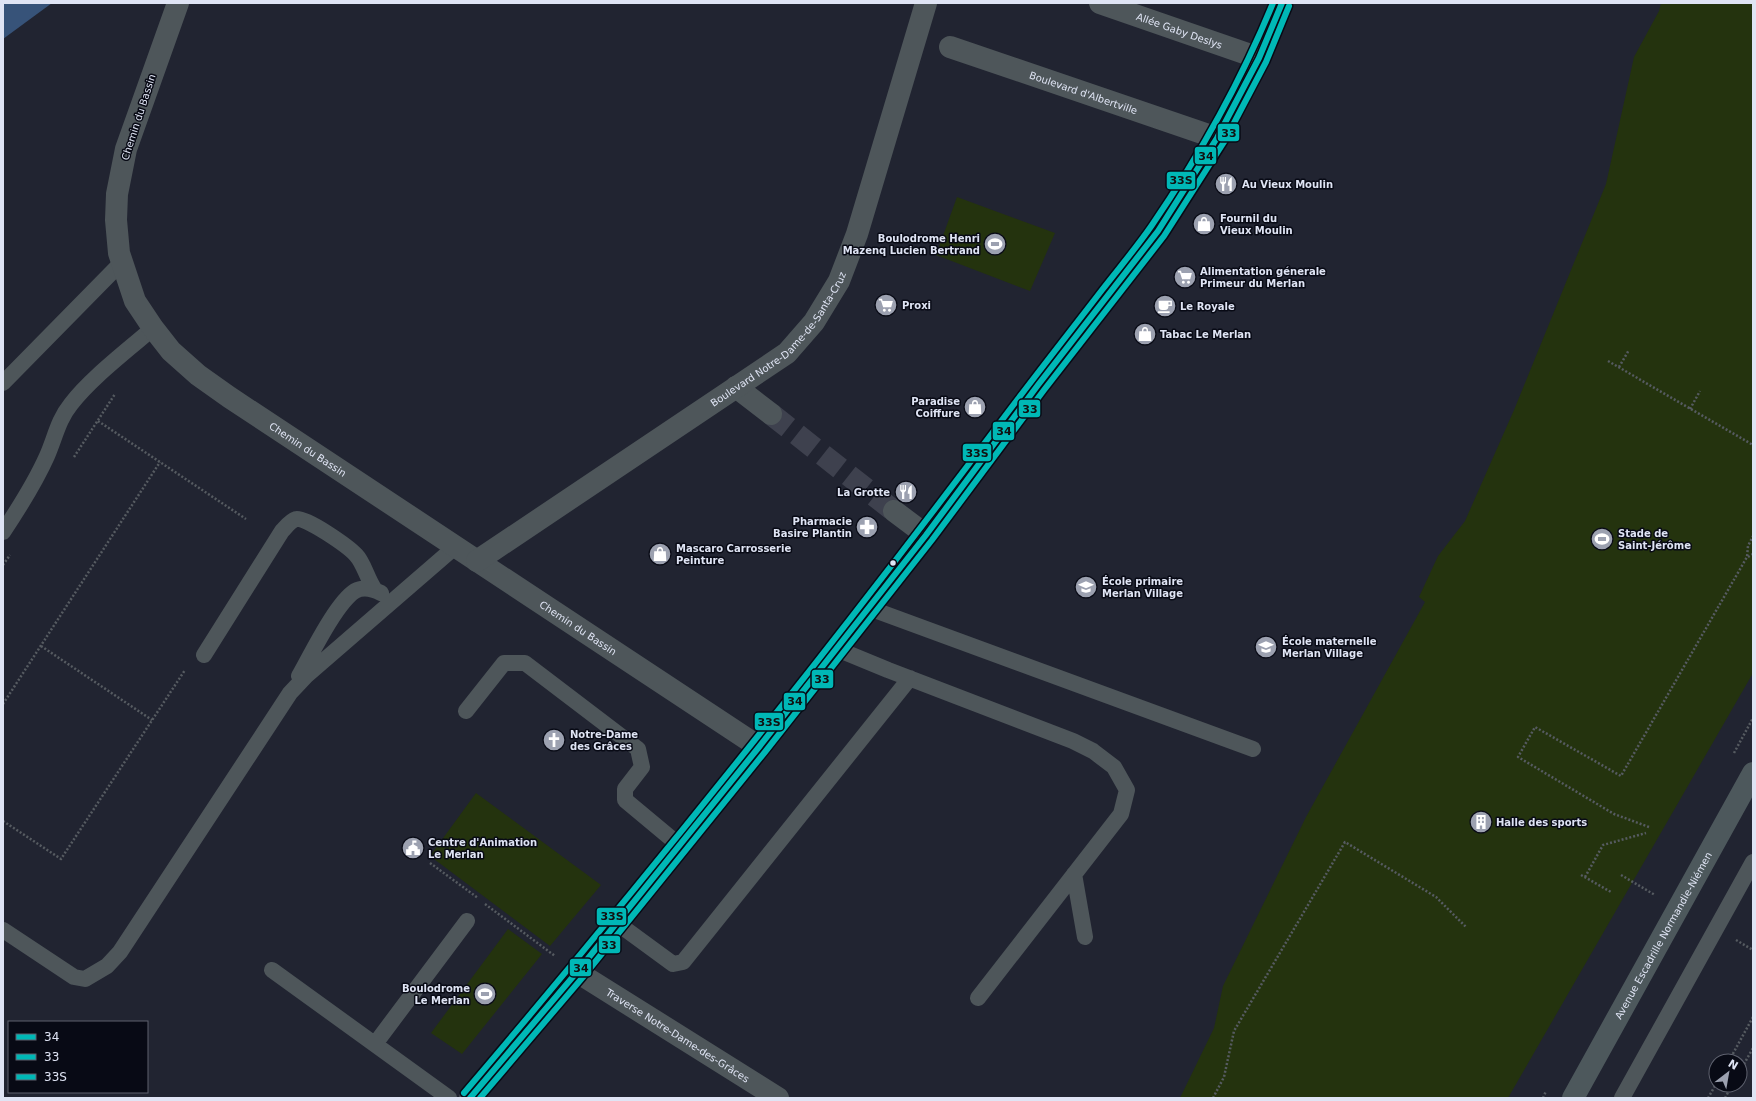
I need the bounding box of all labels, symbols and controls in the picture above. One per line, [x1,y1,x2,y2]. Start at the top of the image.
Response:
street label: Allée Gaby Deslys [1135,11,1224,51]
street label: Boulevard d'Albertville [1028,69,1139,116]
street label: Chemin du Bassin [119,73,158,162]
line badge: 33 [1217,123,1240,142]
text: 33 [1221,127,1237,140]
line badge: 34 [1194,146,1217,165]
text: 34 [1198,150,1214,163]
line badge: 33S [1166,171,1196,190]
restaurant icon: Au Vieux Moulin [1213,171,1239,197]
text: 33S [1169,174,1193,187]
place label: Au Vieux Moulin [1242,179,1333,190]
shop icon: Fournil du Vieux Moulin [1191,211,1217,237]
place label: Fournil du Vieux Moulin [1220,213,1293,236]
sports icon: Boulodrome Henri Mazenq Lucien Bertrand [982,231,1008,257]
place label: Boulodrome Henri Mazenq Lucien Bertrand [843,233,980,256]
supermarket icon: Alimentation génerale Primeur du Merlan [1172,264,1198,290]
place label: Alimentation génerale Primeur du Merlan [1200,266,1326,289]
street label: Boulevard Notre-Dame-de-Santa-Cruz [708,270,848,409]
supermarket icon: Proxi [873,292,899,318]
cafe icon: Le Royale [1152,293,1178,319]
place label: Proxi [902,300,931,311]
place label: Le Royale [1180,301,1235,312]
shop icon: Tabac Le Merlan [1132,321,1158,347]
place label: Tabac Le Merlan [1160,329,1251,340]
shop icon: Paradise Coiffure [962,394,988,420]
place label: Paradise Coiffure [911,396,960,419]
line badge: 33 [1018,399,1041,418]
text: 33 [1022,403,1038,416]
street label: Chemin du Bassin [267,420,348,479]
line badge: 34 [992,421,1015,441]
text: 34 [996,425,1012,438]
line badge: 33S [962,443,992,462]
text: 33S [965,447,989,460]
restaurant icon: La Grotte [893,479,919,505]
place label: La Grotte [837,487,890,498]
pharmacy icon: Pharmacie Basire Plantin [854,514,880,540]
place label: Pharmacie Basire Plantin [773,516,852,539]
sports icon: Stade de Saint-Jérôme [1589,526,1615,552]
place label: Stade de Saint-Jérôme [1618,528,1691,551]
shop icon: Mascaro Carrosserie Peinture [647,541,673,567]
place label: Mascaro Carrosserie Peinture [676,543,791,566]
unlabelled marker [888,558,898,568]
school or university icon: École primaire Merlan Village [1073,574,1099,600]
place label: École primaire Merlan Village [1102,575,1183,599]
street label: Chemin du Bassin [537,599,619,657]
school or university icon: École maternelle Merlan Village [1253,634,1279,660]
place label: École maternelle Merlan Village [1282,635,1377,659]
line badge: 33 [811,669,834,689]
text: 33 [814,673,830,686]
line badge: 34 [783,692,806,711]
text: 34 [787,695,803,708]
line badge: 33S [754,712,784,731]
text: 33S [757,716,781,729]
church icon: Notre-Dame des Grâces [541,727,567,753]
place label: Notre-Dame des Grâces [570,729,638,752]
building icon: Halle des sports [1468,809,1494,835]
place label: Halle des sports [1496,817,1587,828]
public building icon: Centre d'Animation Le Merlan [400,835,426,861]
place label: Centre d'Animation Le Merlan [428,837,537,860]
street label: Avenue Escadrille Normandie-Niémen [1613,850,1714,1021]
line badge: 33S [596,907,627,926]
text: 33S [600,910,624,923]
line badge: 33 [598,935,621,954]
text: 33 [601,939,617,952]
line badge: 34 [569,958,592,977]
text: 34 [573,962,589,975]
sports icon: Boulodrome Le Merlan [472,981,498,1007]
place label: Boulodrome Le Merlan [402,983,470,1006]
street label: Traverse Notre-Dame-des-Grâces [603,986,751,1085]
legend [8,1021,148,1093]
text: 34 [44,1030,59,1044]
text: 33 [44,1050,59,1064]
north arrow [1708,1053,1748,1093]
text: N [1726,1057,1740,1073]
text: 33S [44,1070,67,1084]

